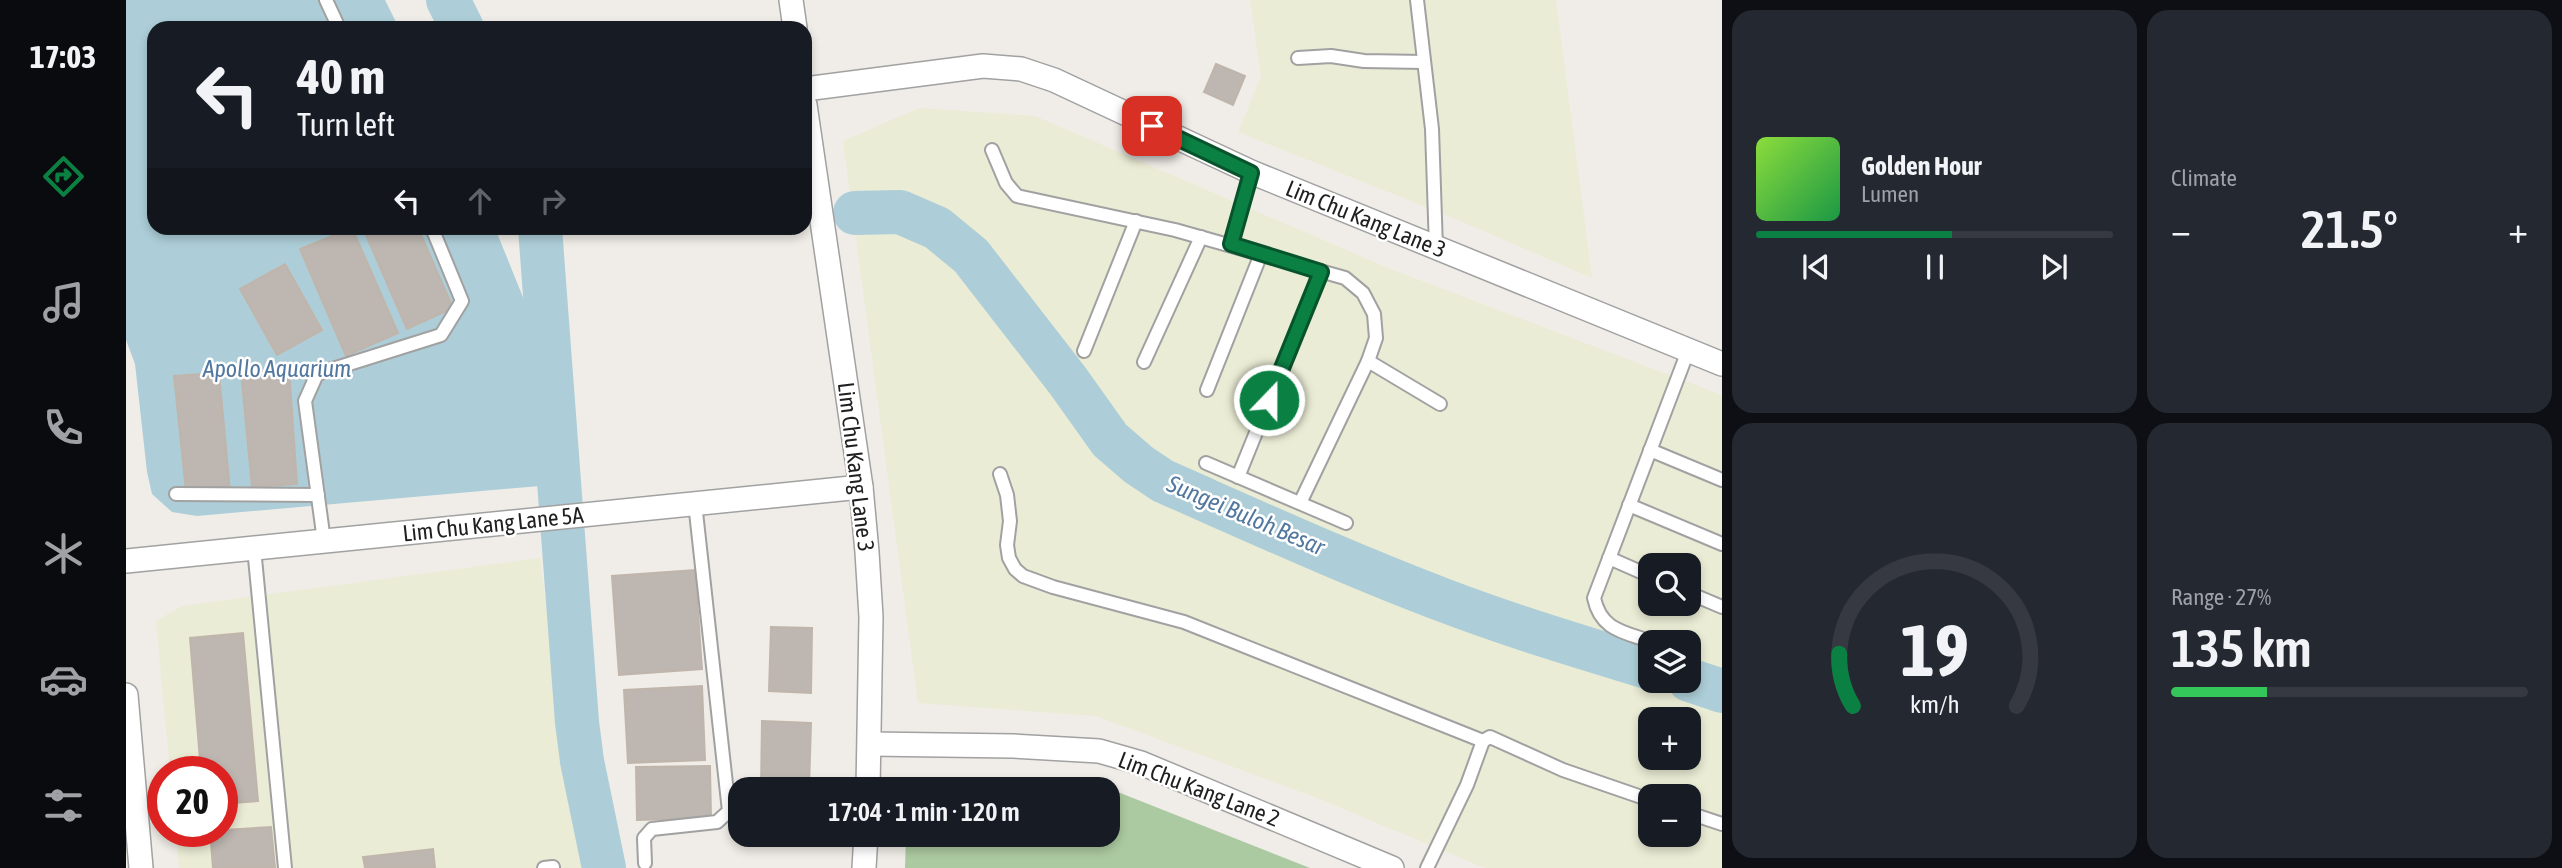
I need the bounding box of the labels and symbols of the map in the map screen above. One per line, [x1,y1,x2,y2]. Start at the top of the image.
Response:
pin [1122,96,1182,156]
street label: Lim Chu Kang Lane 3 [1282,175,1450,263]
water label: Apollo Aquarium [202,355,351,382]
position arrow [1232,363,1306,437]
street label: Lim Chu Kang Lane 3 [833,381,879,553]
water label: Sungei Buloh Besar [1162,469,1329,561]
street label: Lim Chu Kang Lane 5A [401,501,585,546]
street label: Lim Chu Kang Lane 2 [1115,746,1283,832]
speed limit sign: 20 [147,756,238,847]

